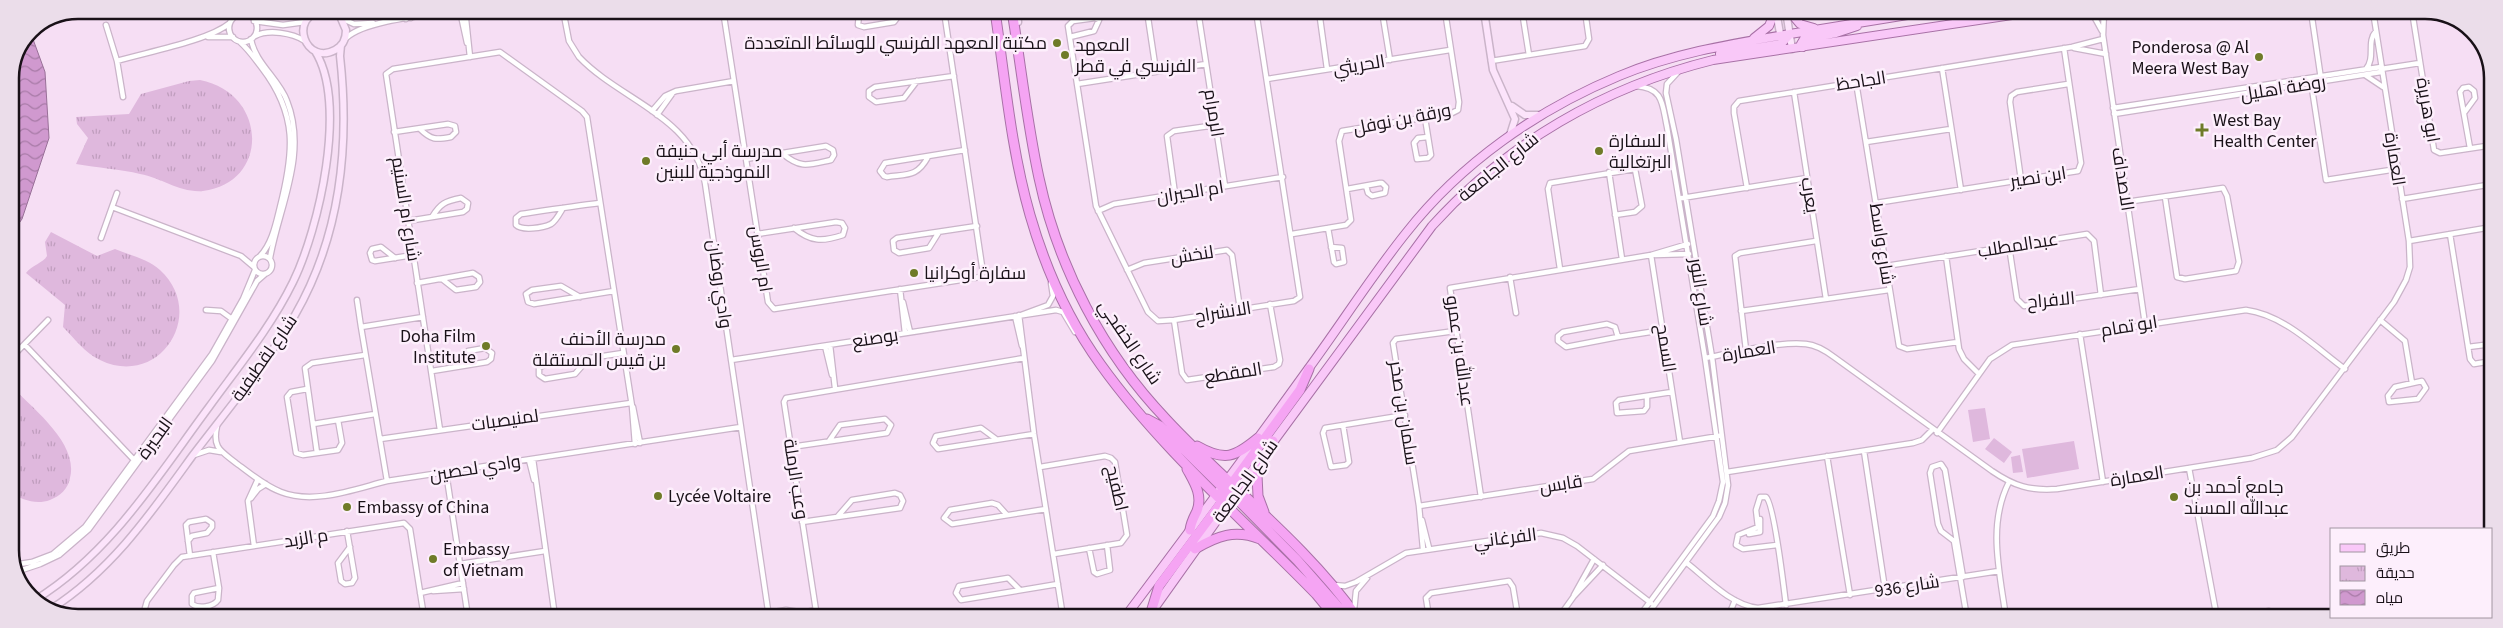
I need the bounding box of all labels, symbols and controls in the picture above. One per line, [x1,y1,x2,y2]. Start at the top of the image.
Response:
place label: مكتبة المعهد الفرنسي للوسائط المتعددة [744,31,1047,56]
place label: المعهد الفرنسي في قطر [1074,33,1196,80]
place label: Ponderosa @ Al Meera West Bay [2132,35,2250,81]
marker: مكتبة المعهد الفرنسي للوسائط المتعددة [1051,37,1063,49]
marker: المعهد الفرنسي في قطر [1059,49,1071,61]
street label: الحريثي [1331,49,1387,83]
marker: Ponderosa @ Al Meera West Bay [2253,51,2265,63]
street label: الجاحظ [1834,65,1888,98]
street label: روضة اهليل [2239,69,2327,108]
street label: ابو هريرة [2410,76,2446,145]
street label: الرمرام [1197,87,1230,139]
street label: ورقة بن نوفل [1351,98,1453,141]
place label: West Bay Health Center [2213,108,2317,154]
marker: West Bay Health Center [2195,123,2209,137]
street label: شارع الجامعة [1452,127,1544,208]
place label: السفارة البرتغالية [1609,129,1672,175]
street label: العمارة [2378,130,2411,188]
place label: مدرسة أبي حنيفة النموذجية للبنين [656,139,782,185]
marker: السفارة البرتغالية [1593,145,1605,157]
street label: الاصداف [2105,145,2140,213]
street label: شارع ام السنيم [385,155,426,263]
marker: مدرسة أبي حنيفة النموذجية للبنين [640,155,652,167]
street label: ابن نصير [2007,161,2068,194]
street label: ام الحيران [1155,175,1226,210]
street label: يعرب [1794,175,1825,215]
street label: شارع واسط [1863,201,1900,287]
street label: ام الروس [743,224,778,294]
street label: عبدالمطلب [1976,227,2060,264]
street label: وادي روضان [700,238,738,330]
street label: لنخش [1169,240,1216,271]
street label: شارع النور [1683,255,1718,328]
place label: سفارة أوكرانيا [924,261,1026,286]
marker: سفارة أوكرانيا [908,267,920,279]
street label: الافراح [2026,286,2076,315]
street label: عبدالله بن عمرو [1439,294,1480,408]
street label: شارع الخفجي [1091,295,1167,390]
street label: الانشراح [1193,296,1253,329]
street label: شارع لقطيفية [225,310,304,407]
street label: ابو تمام [2099,310,2159,343]
street label: السمح [1649,322,1682,374]
street label: بوصنع [850,323,900,354]
place label: Doha Film Institute [400,324,476,370]
place label: مدرسة الأحنف بن قيس المستقلة [533,327,666,373]
street label: العمارة [1720,335,1778,368]
marker: Doha Film Institute [480,340,492,352]
marker: مدرسة الأحنف بن قيس المستقلة [670,343,682,355]
street label: المقطع [1202,357,1264,390]
street label: سلمان بن صخر [1383,358,1424,467]
street label: لمنيصبات [470,403,540,438]
street label: البحيرة [131,412,179,465]
street label: شارع الجامعة [1207,434,1284,528]
street label: وعب الرملة [777,437,814,521]
street label: وادي لحصين [428,449,523,489]
street label: العمارة [2108,460,2166,493]
street label: اطفيح [1099,463,1134,513]
street label: قابس [1538,469,1585,500]
place label: جامع أحمد بن عبدالله المسند [2184,475,2289,521]
place label: Lycée Voltaire [668,484,771,509]
marker: Lycée Voltaire [652,490,664,502]
marker: جامع أحمد بن عبدالله المسند [2168,491,2180,503]
place label: Embassy of China [357,495,489,520]
marker: Embassy of China [341,501,353,513]
street label: الفرغاني [1472,522,1538,556]
street label: م الزبد [282,523,330,554]
legend [2330,528,2493,618]
place label: Embassy of Vietnam [443,537,524,583]
text: طريق [2376,538,2410,559]
marker: Embassy of Vietnam [427,553,439,565]
text: حديقة [2376,563,2415,584]
street label: شارع 936 [1873,569,1941,604]
text: مياه [2376,588,2403,609]

